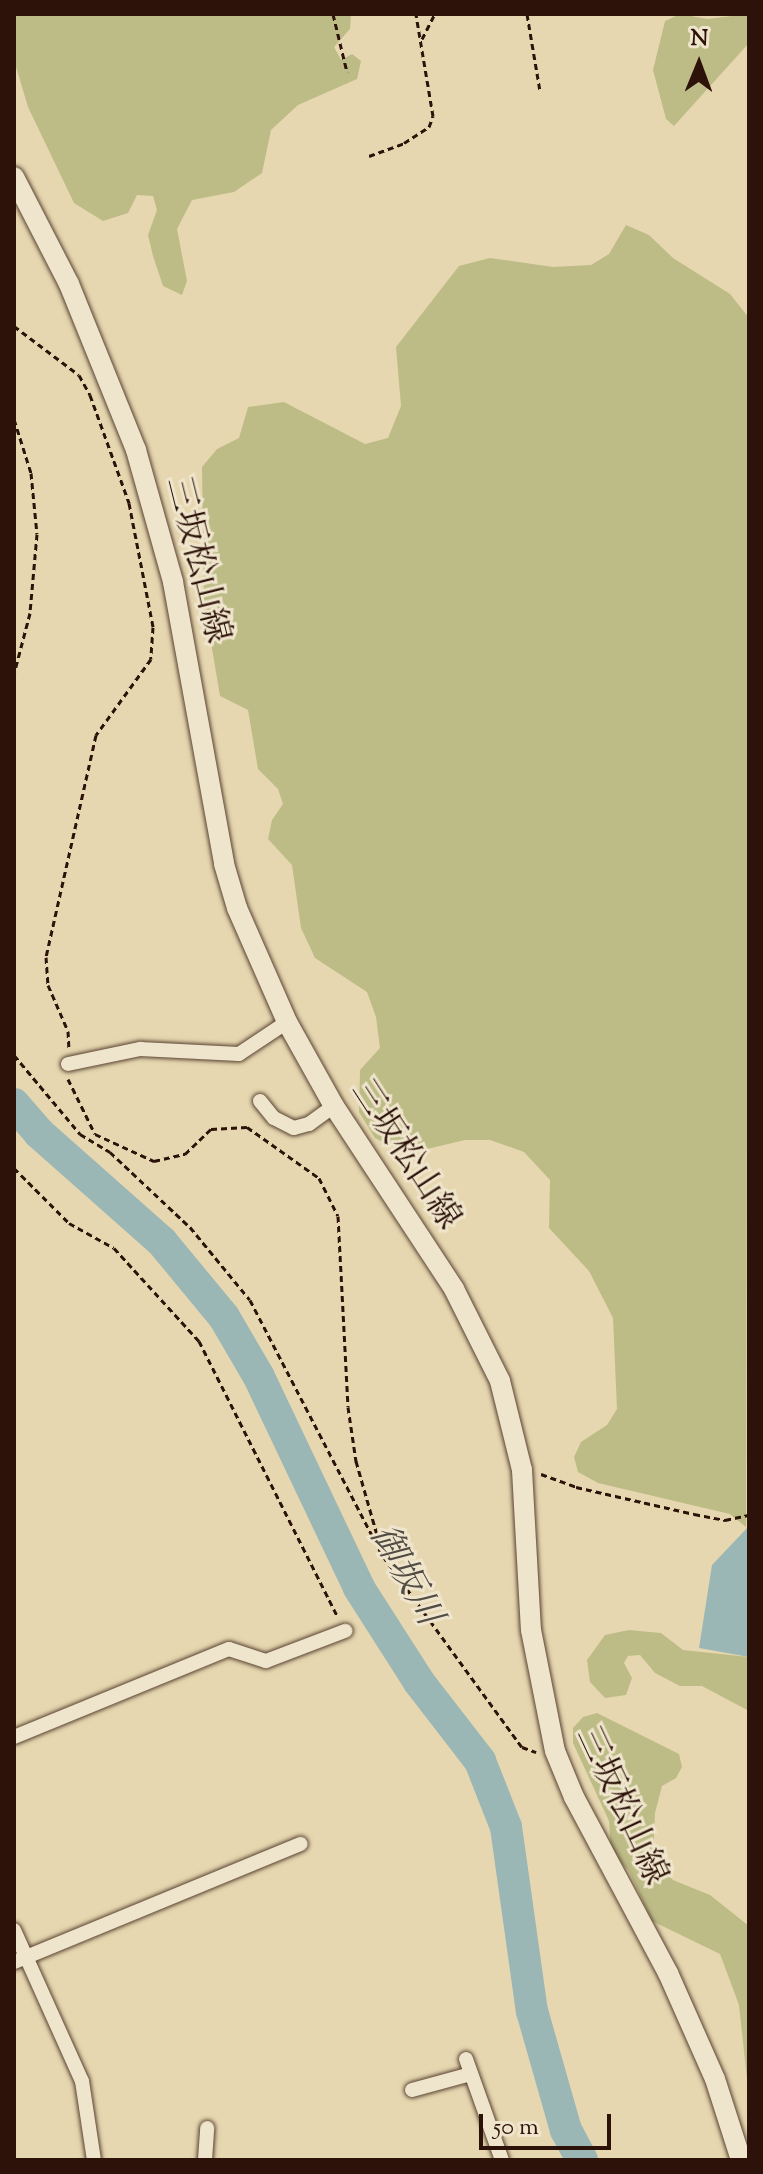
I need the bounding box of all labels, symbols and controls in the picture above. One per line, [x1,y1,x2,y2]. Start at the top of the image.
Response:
north arrow [659,24,739,104]
text: N [690,24,708,56]
street label: 三坂松山線 [157,473,237,647]
street label: 三坂松山線 [342,1073,468,1237]
water label: 御坂川 [359,1518,449,1634]
street label: 三坂松山線 [567,1720,675,1892]
scale bar [483,2098,615,2148]
text: 50 m [493,2111,539,2145]

